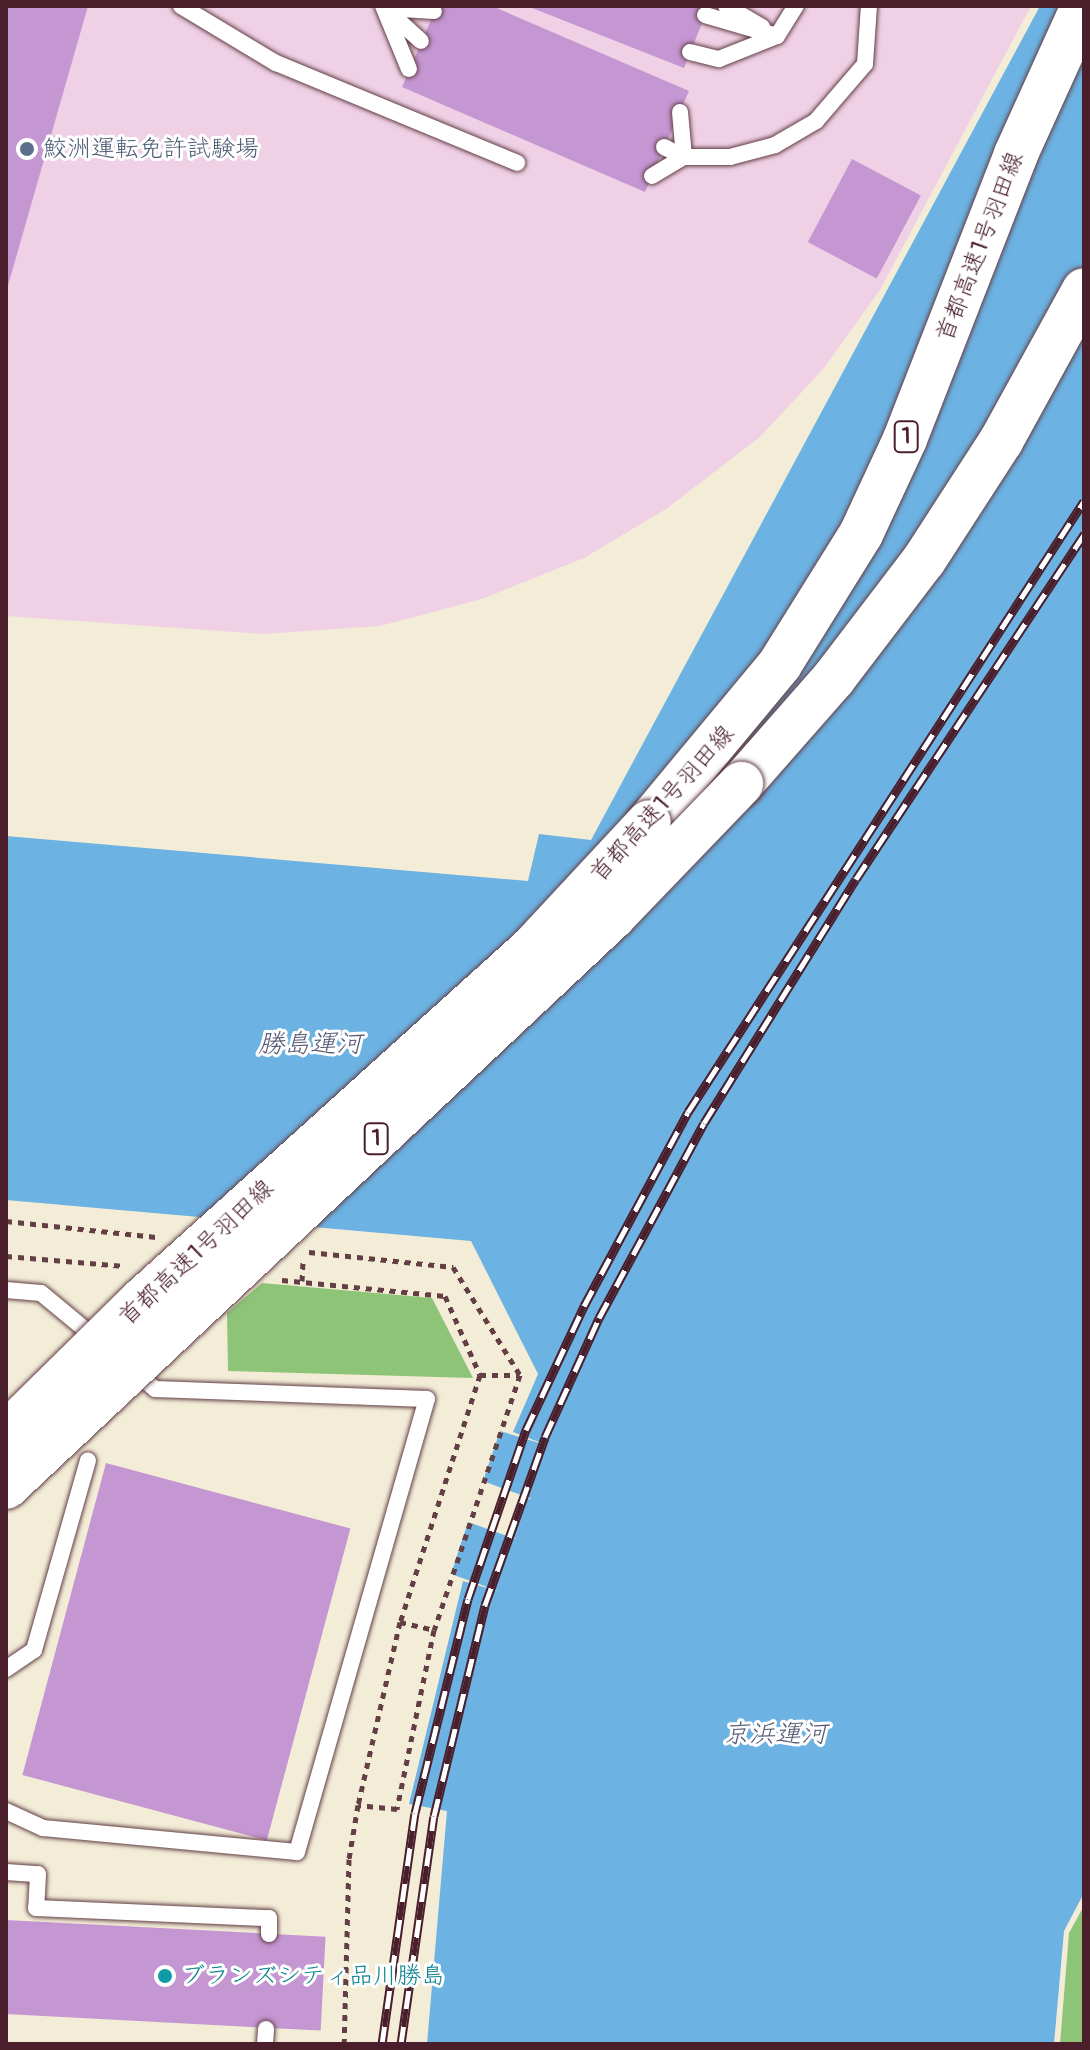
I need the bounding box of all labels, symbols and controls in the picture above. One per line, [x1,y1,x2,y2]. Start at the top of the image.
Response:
place label: 鮫洲運転免許試験場 [43,135,259,163]
marker: 鮫洲運転免許試験場 [18,140,36,158]
street label: 首都高速1号羽田線 [930,148,1030,346]
road number: 1 [892,419,920,455]
street label: 首都高速1号羽田線 [584,720,740,888]
water label: 勝島運河 [258,1029,362,1061]
road number: 1 [362,1121,390,1157]
street label: 首都高速1号羽田線 [113,1174,279,1332]
water label: 京浜運河 [723,1719,827,1751]
place label: ブランズシティ品川勝島 [181,1962,445,1990]
marker: ブランズシティ品川勝島 [156,1967,174,1985]

